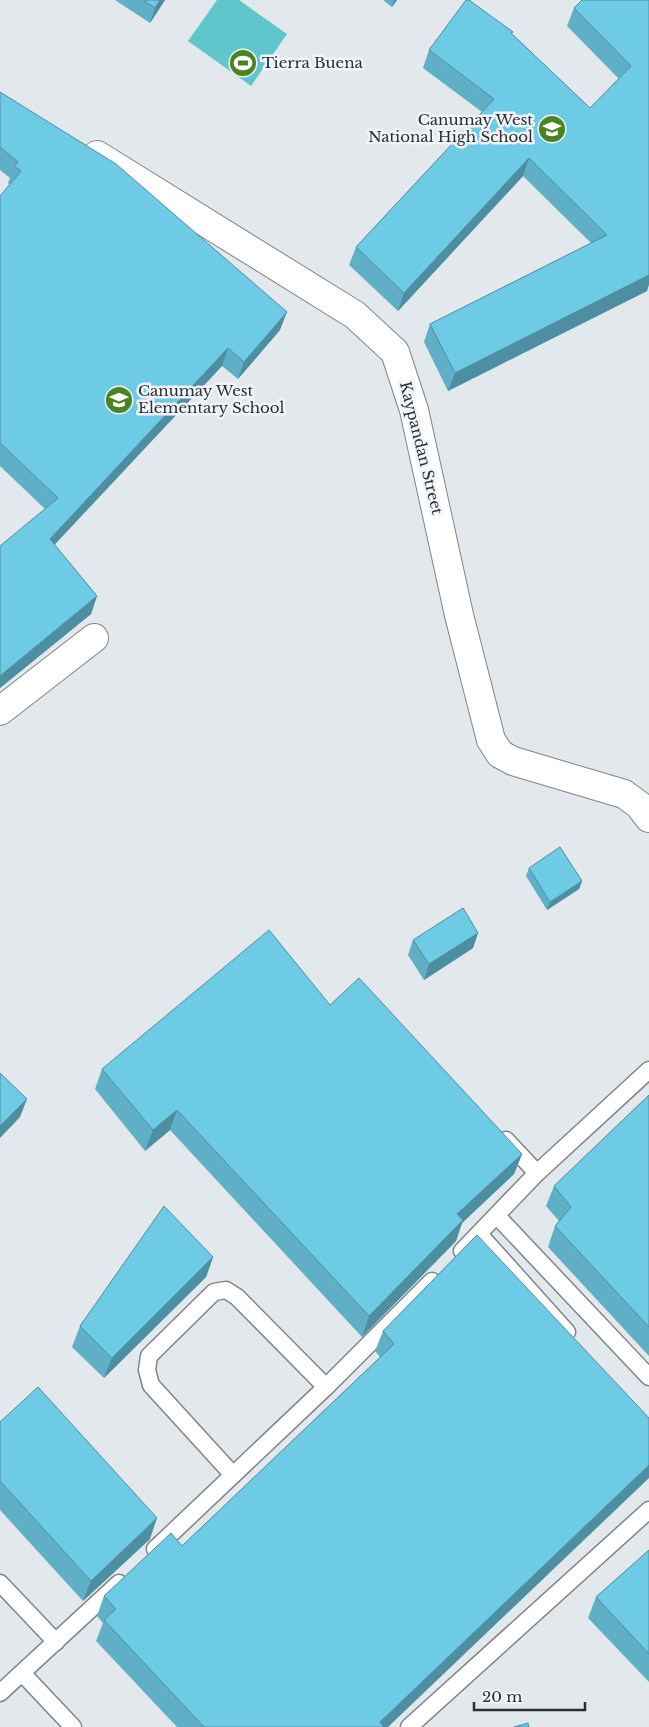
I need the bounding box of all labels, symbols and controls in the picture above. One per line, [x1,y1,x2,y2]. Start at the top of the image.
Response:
sports icon: Tierra Buena [228,48,258,78]
place label: Tierra Buena [262,53,363,72]
place label: Canumay West National High School [368,110,533,146]
school or university icon: Canumay West National High School [537,114,567,144]
street label: Kaypandan Street [396,379,447,517]
place label: Canumay West Elementary School [138,381,285,417]
school or university icon: Canumay West Elementary School [104,385,134,415]
scale bar [474,1680,585,1712]
text: 20 m [482,1687,522,1706]

